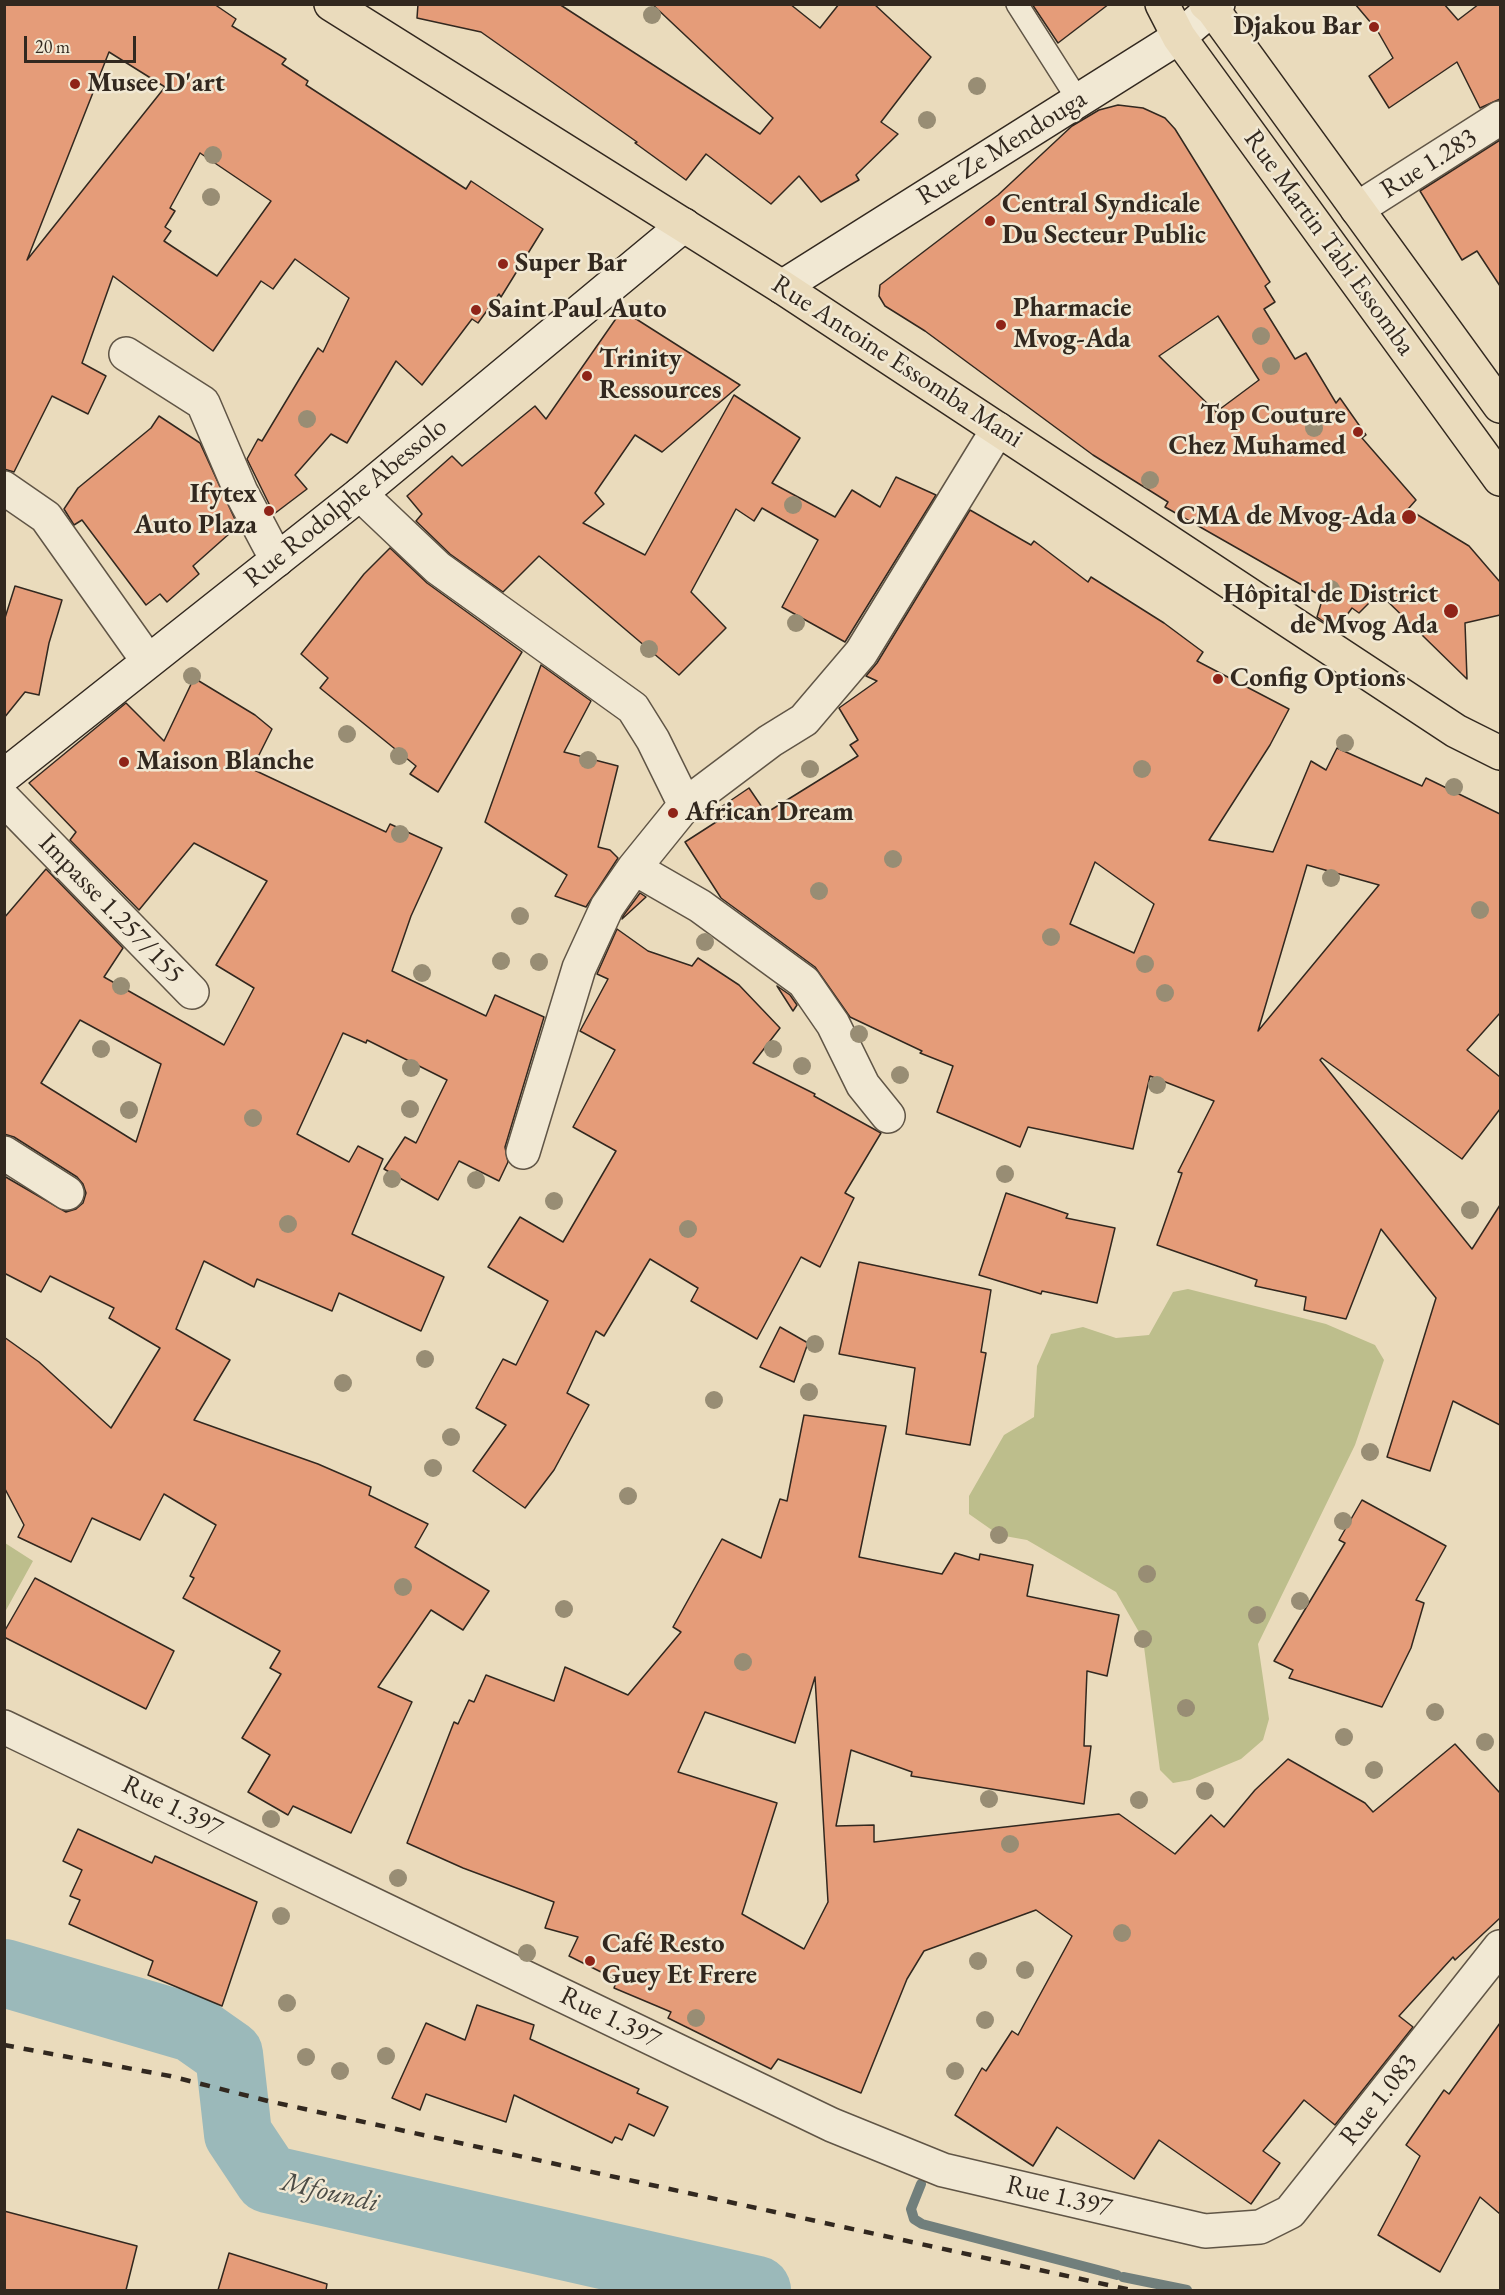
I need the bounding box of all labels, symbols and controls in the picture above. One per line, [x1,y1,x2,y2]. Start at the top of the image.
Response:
place label: Djakou Bar [1233,11,1362,43]
marker: Djakou Bar [1367,20,1381,34]
scale bar [27,24,140,62]
text: 20 m [35,35,70,58]
place label: Musee D'art [87,68,225,100]
marker: Musee D'art [68,77,82,91]
street label: Rue Ze Mendouga [911,83,1093,213]
street label: Rue 1.283 [1375,122,1483,206]
street label: Rue Martin Tabi Essomba [1236,124,1422,362]
place label: Central Syndicale Du Secteur Public [1002,189,1206,252]
marker: Central Syndicale Du Secteur Public [983,214,997,228]
place label: Super Bar [515,248,627,280]
marker: Super Bar [496,257,510,271]
street label: Rue Antoine Essomba Mani [765,269,1029,455]
place label: Pharmacie Mvog-Ada [1013,293,1131,356]
place label: Saint Paul Auto [488,294,667,326]
marker: Saint Paul Auto [469,303,483,317]
marker: Pharmacie Mvog-Ada [994,318,1008,332]
place label: Trinity Ressources [599,344,722,407]
marker: Trinity Ressources [580,369,594,383]
place label: Top Couture Chez Muhamed [1168,400,1346,463]
street label: Rue Rodolphe Abessolo [238,411,454,595]
marker: Top Couture Chez Muhamed [1351,425,1365,439]
place label: Ifytex Auto Plaza [134,479,257,542]
place label: CMA de Mvog-Ada [1176,501,1396,533]
marker: Ifytex Auto Plaza [262,504,276,518]
marker: CMA de Mvog-Ada [1400,508,1418,526]
place label: Hôpital de District de Mvog Ada [1223,579,1438,642]
marker: Hôpital de District de Mvog Ada [1442,602,1460,620]
place label: Config Options [1230,663,1406,695]
marker: Config Options [1211,672,1225,686]
place label: Maison Blanche [136,746,314,778]
marker: Maison Blanche [117,755,131,769]
place label: African Dream [685,797,854,829]
marker: African Dream [666,806,680,820]
street label: Impasse 1.257/155 [31,827,191,991]
street label: Rue 1.397 [117,1769,227,1845]
place label: Café Resto Guey Et Frere [602,1929,757,1992]
marker: Café Resto Guey Et Frere [583,1954,597,1968]
street label: Rue 1.397 [555,1980,665,2056]
street label: Rue 1.083 [1333,2048,1425,2152]
water label: Mfoundi [278,2166,382,2220]
street label: Rue 1.397 [1003,2169,1115,2225]

